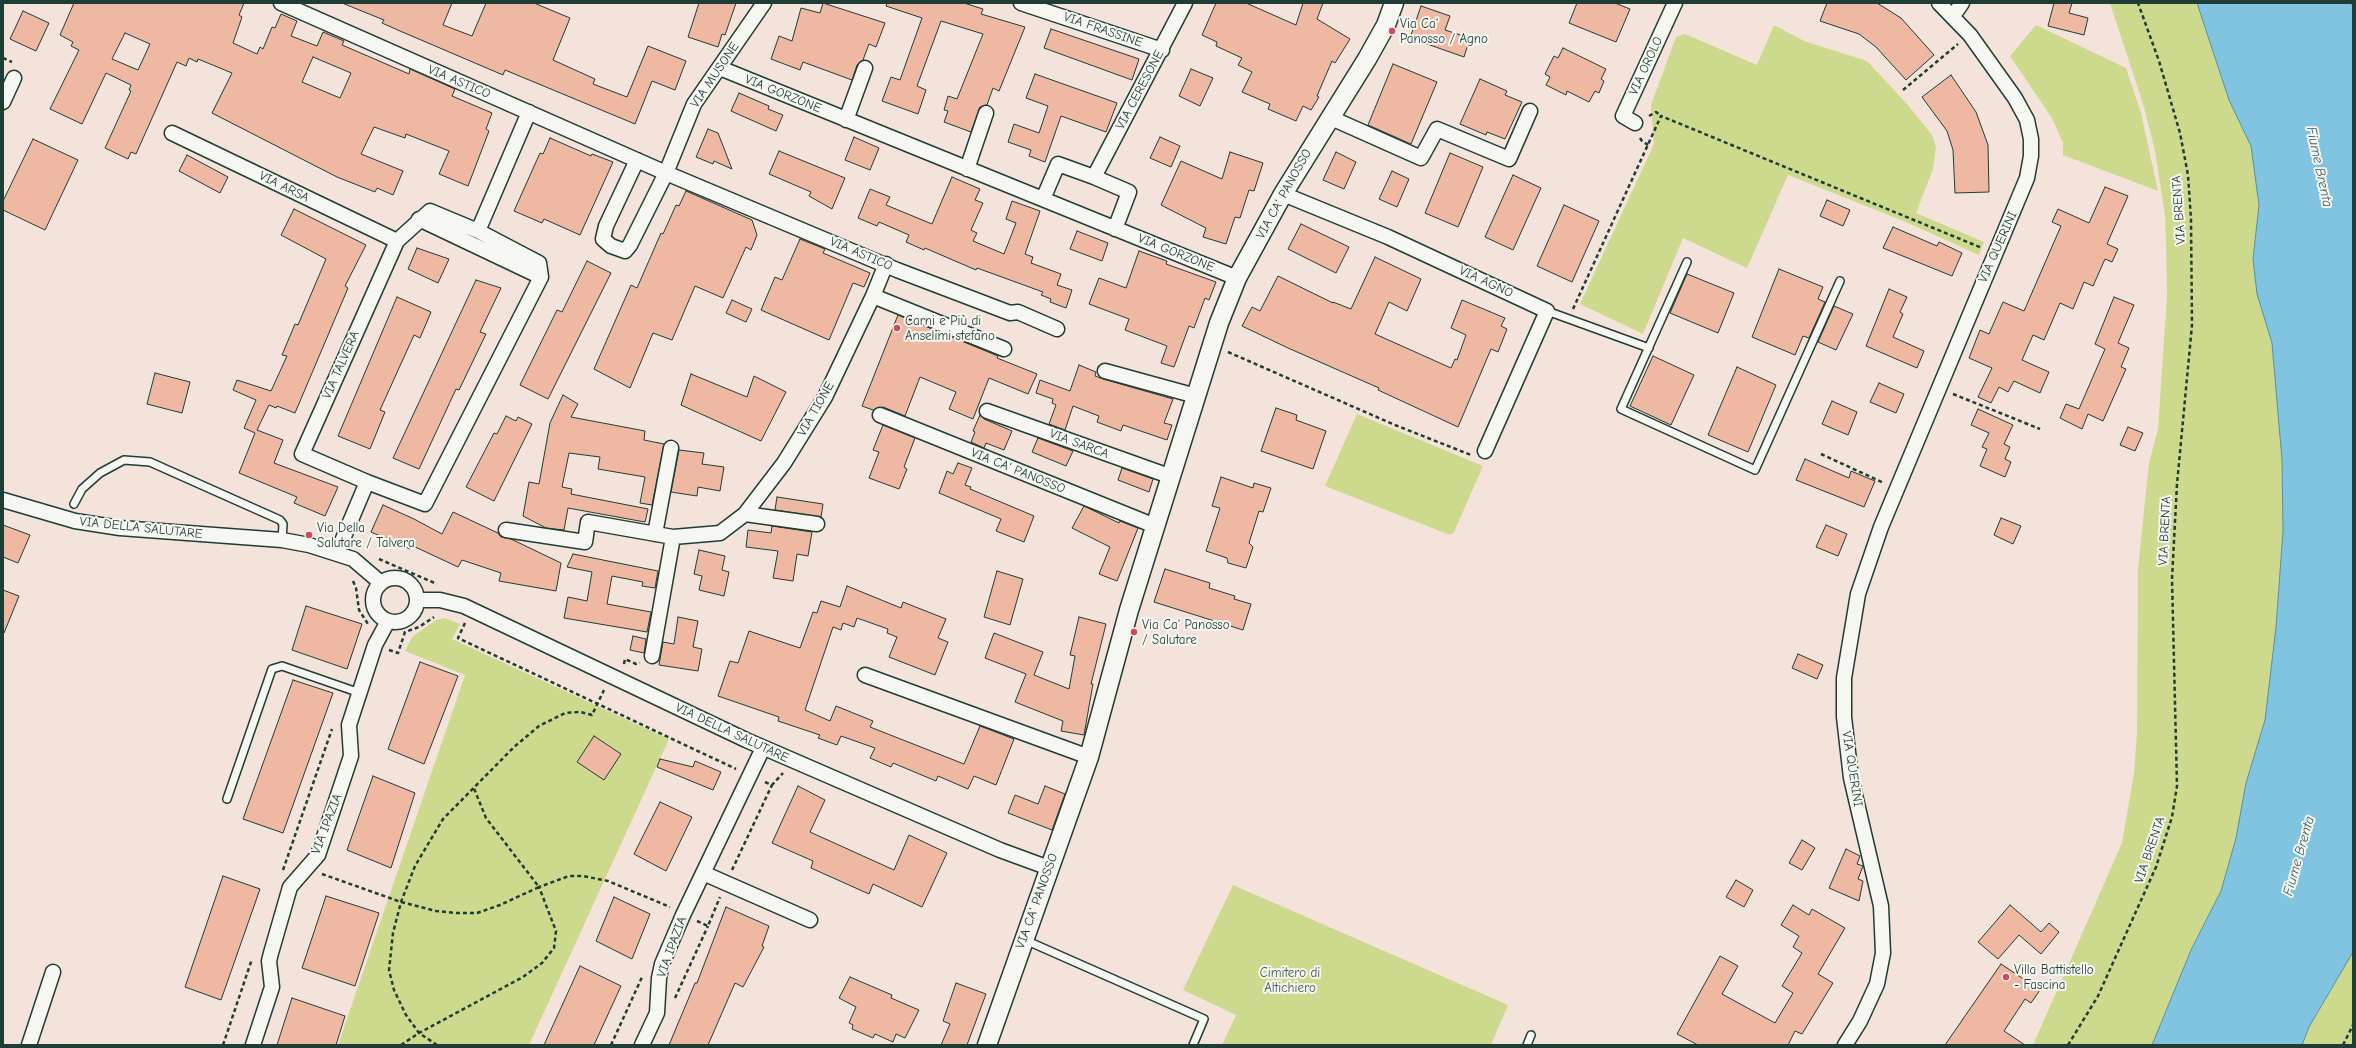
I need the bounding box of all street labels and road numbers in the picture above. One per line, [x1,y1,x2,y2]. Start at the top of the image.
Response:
street label: VIA FRASSINE [1061,9,1145,51]
street label: VIA OROLO [1626,34,1666,98]
street label: VIA MUSONE [687,39,743,111]
street label: VIA CERESONE [1113,48,1167,132]
street label: VIA ASTICO [425,62,493,102]
street label: VIA GORZONE [742,72,824,116]
street label: VIA CA' PANOSSO [1253,146,1315,242]
street label: VIA ARSA [256,168,312,206]
street label: VIA BRENTA [2169,175,2189,245]
street label: VIA QUERINI [1975,209,2021,285]
street label: VIA GORZONE [1135,231,1217,275]
street label: VIA ASTICO [827,234,895,274]
street label: VIA AGNO [1457,263,1515,301]
street label: VIA TALVERA [319,329,363,401]
street label: VIA TIONE [794,379,838,439]
street label: VIA SARCA [1047,426,1111,462]
street label: VIA CA' PANOSSO [969,445,1067,497]
street label: VIA BRENTA [2155,496,2175,566]
street label: VIA DELLA SALUTARE [79,514,203,542]
street label: VIA DELLA SALUTARE [673,700,791,766]
street label: VIA QUERINI [1838,730,1866,808]
street label: VIA IPAZIA [308,792,346,856]
street label: VIA BRENTA [2131,815,2169,885]
street label: VIA CA' PANOSSO [1013,851,1061,951]
street label: VIA IPAZIA [654,914,690,980]

